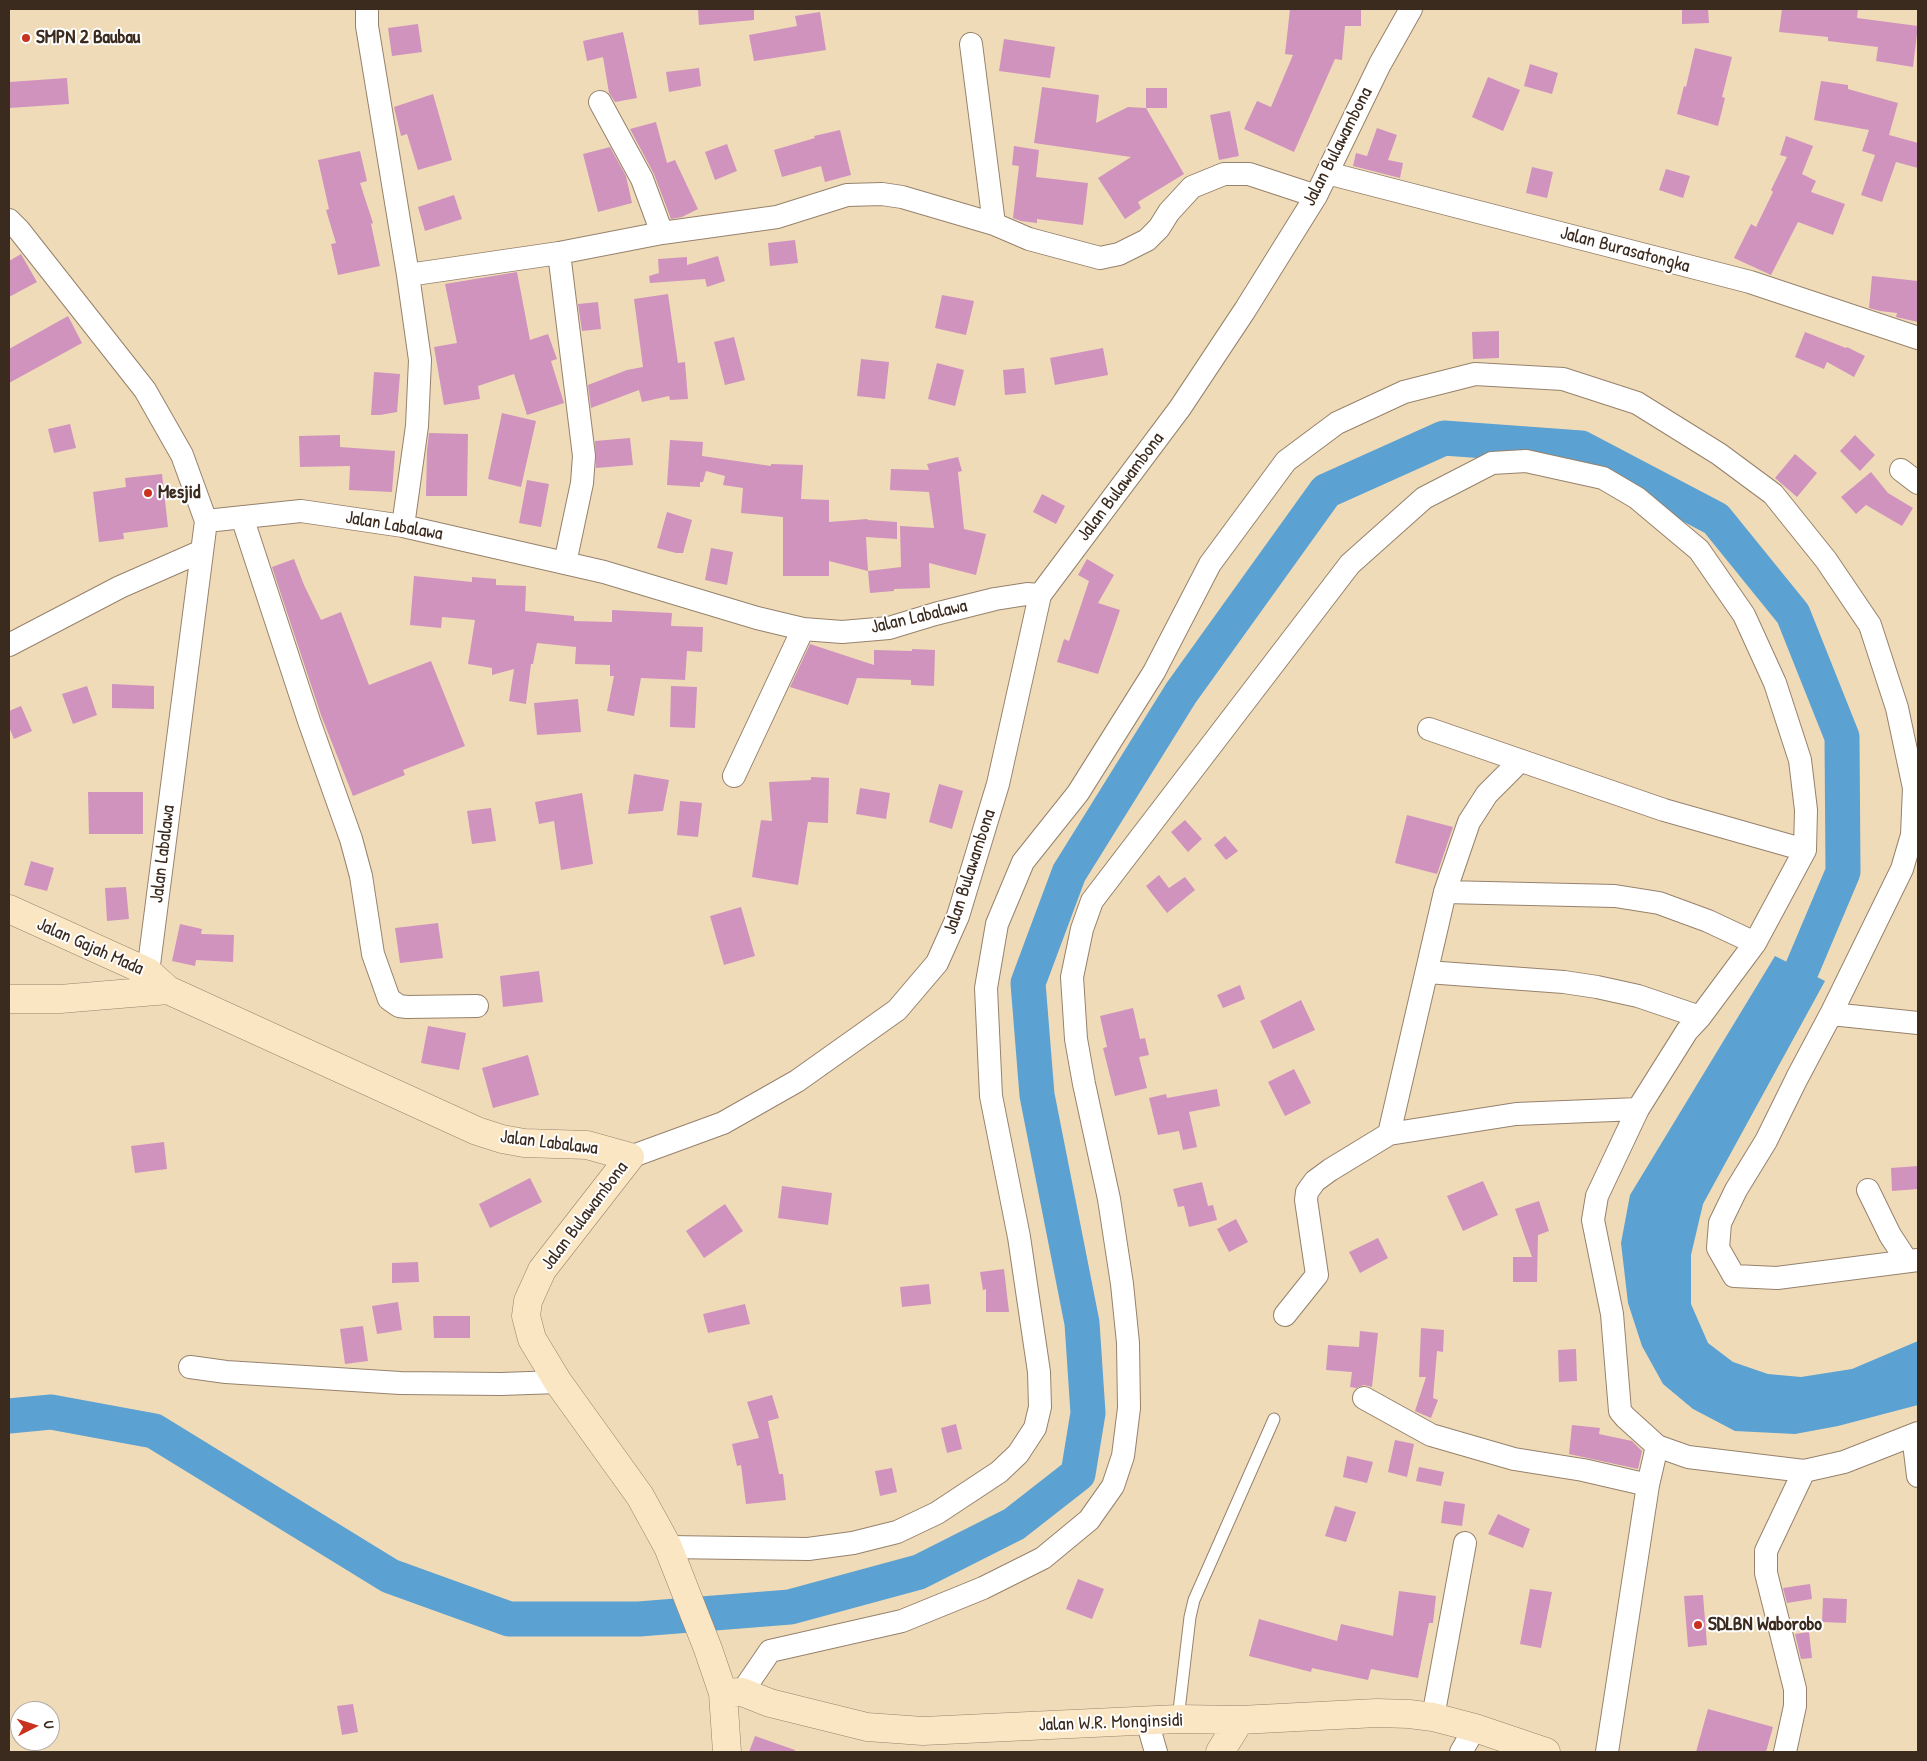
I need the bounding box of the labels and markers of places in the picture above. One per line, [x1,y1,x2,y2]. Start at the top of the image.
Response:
place label: SMPN 2 Baubau [36,27,140,49]
marker: SMPN 2 Baubau [20,32,32,44]
place label: Mesjid [158,482,200,504]
marker: Mesjid [142,487,154,499]
place label: SDLBN Waborobo [1708,1614,1822,1636]
marker: SDLBN Waborobo [1692,1619,1704,1631]

